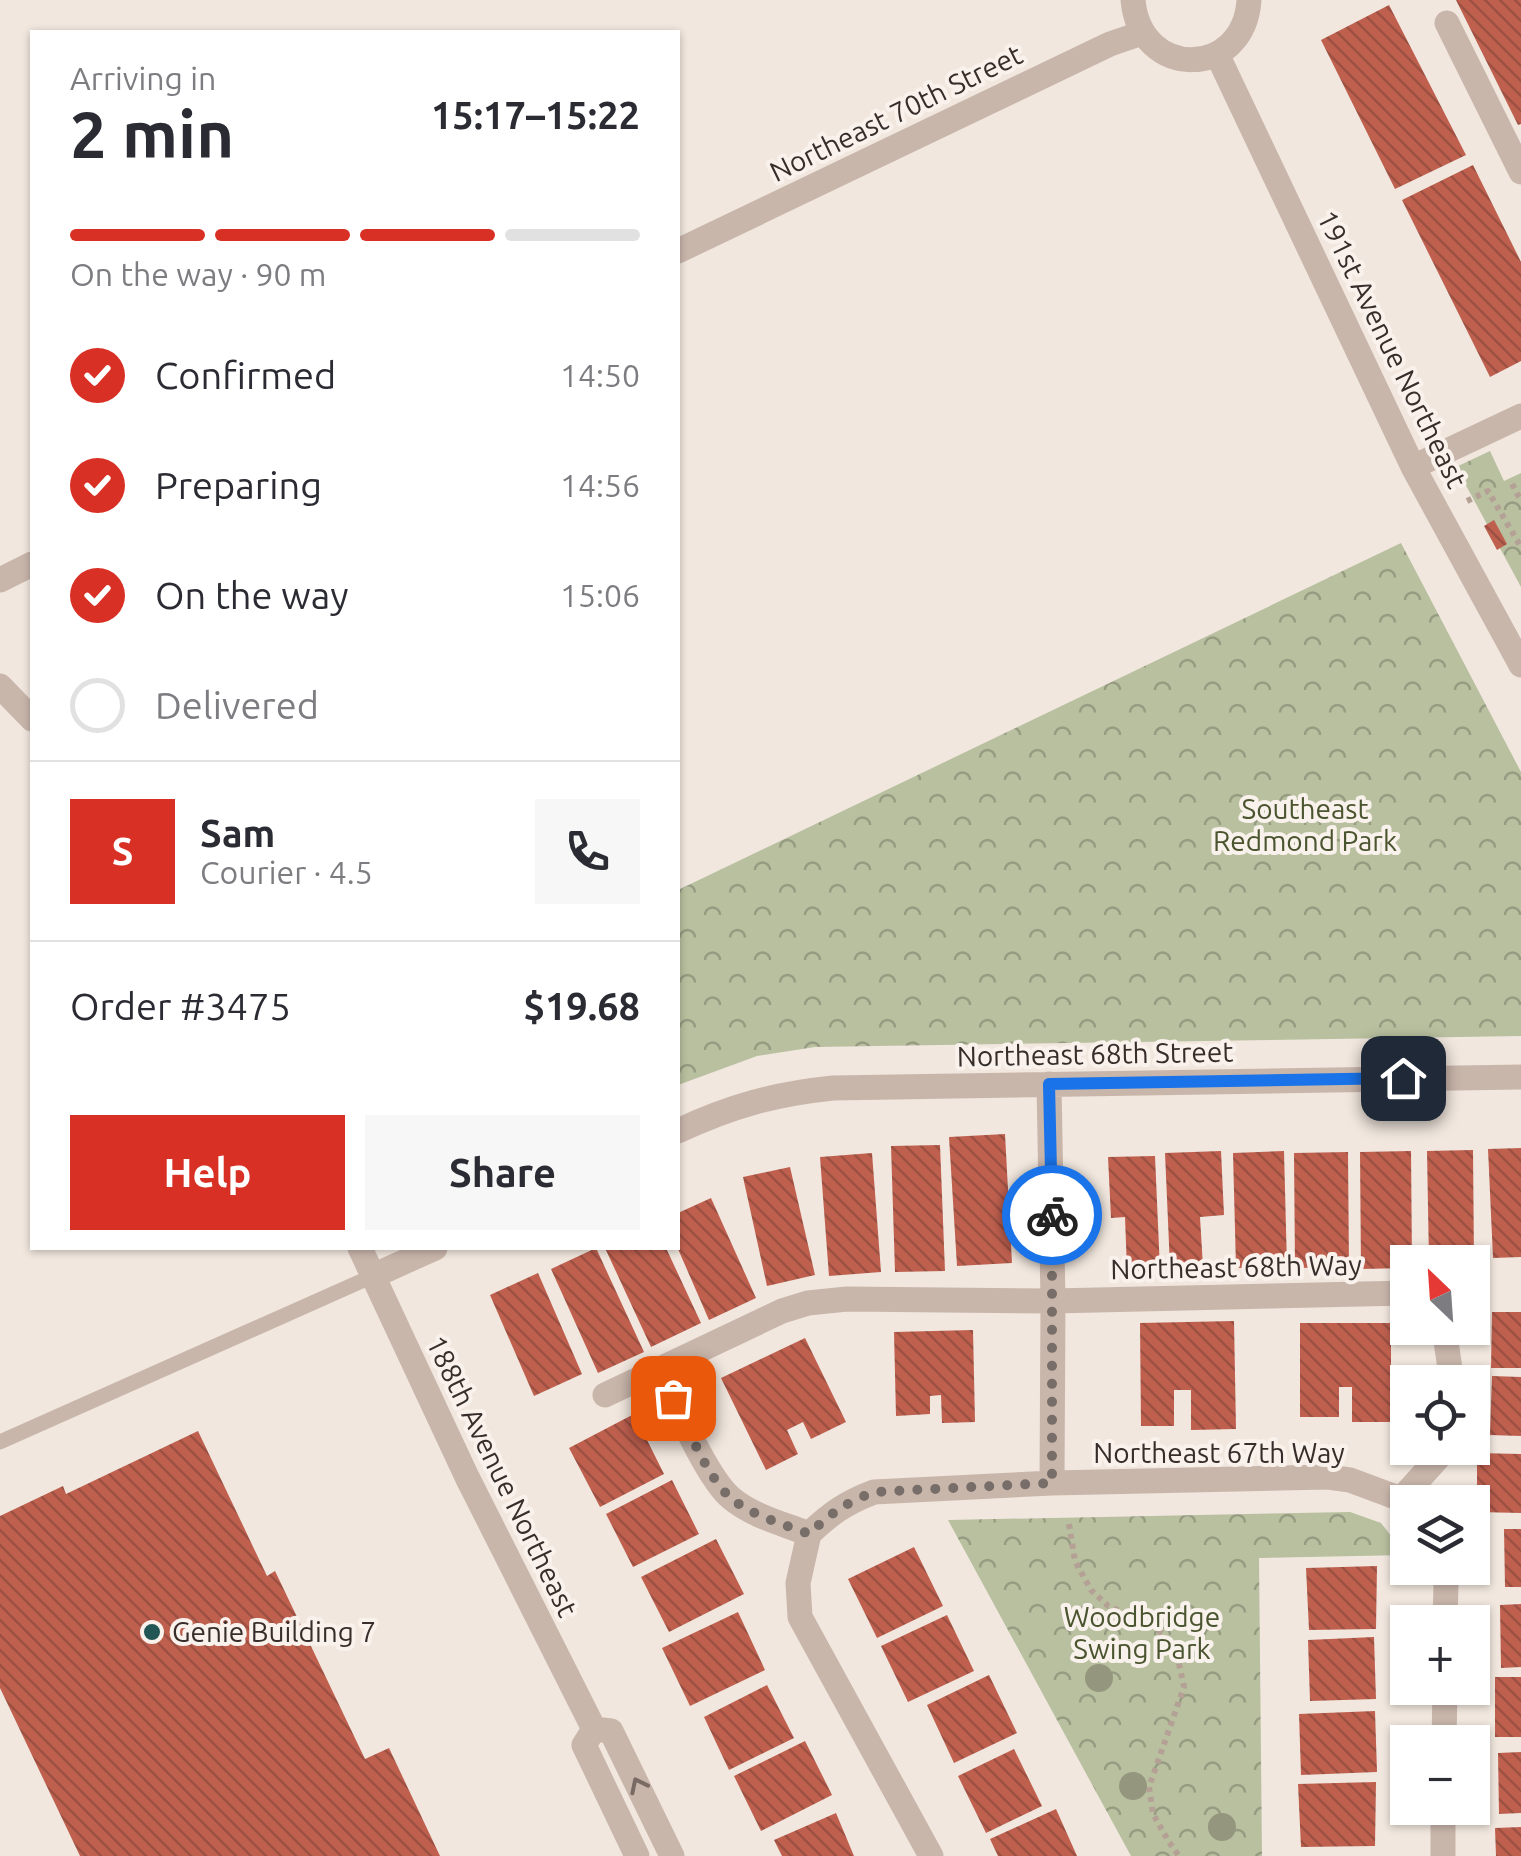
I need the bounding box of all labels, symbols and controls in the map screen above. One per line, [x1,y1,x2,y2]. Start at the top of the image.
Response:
street label: Northeast 70th Street [765,38,1027,187]
text: Arriving in [70,60,216,96]
text: 15:17–15:22 [431,94,640,136]
text: 2 min [70,97,234,170]
street label: 191st Avenue Northeast [1312,205,1473,492]
text: On the way · 90 m [70,256,326,292]
icon: check [70,348,125,403]
text: Confirmed [155,354,336,396]
text: 14:50 [560,357,640,393]
icon: check [70,458,125,513]
text: Preparing [155,464,322,506]
text: 14:56 [560,467,640,503]
icon: check [70,568,125,623]
text: On the way [155,574,348,616]
text: 15:06 [560,577,640,613]
text: Delivered [155,684,319,726]
park label: Southeast Redmond Park [1213,793,1397,856]
button: phone [535,799,640,904]
text: Sam [200,812,275,854]
text: S [112,830,133,872]
text: Courier · 4.5 [200,854,373,890]
text: Order #3475 [70,985,291,1027]
text: $19.68 [523,985,640,1027]
street label: Northeast 68th Street [956,1036,1234,1071]
pin [1361,1036,1446,1121]
icon: home [1376,1051,1431,1106]
button: Help [70,1115,345,1230]
button: Share [365,1115,640,1230]
courier [1002,1165,1102,1265]
icon: bike [1025,1188,1080,1243]
north arrow [1390,1245,1490,1345]
map controls [1390,1245,1490,1825]
street label: Northeast 68th Way [1110,1249,1362,1284]
street label: 188th Avenue Northeast [421,1330,584,1621]
pin [631,1356,716,1441]
button: locate [1390,1365,1490,1465]
icon: bag [646,1371,701,1426]
street label: Northeast 67th Way [1093,1437,1345,1468]
button: layers [1390,1485,1490,1585]
park label: Woodbridge Swing Park [1064,1601,1220,1664]
button: + [1390,1605,1490,1705]
place label: Genie Building 7 [172,1616,376,1647]
marker: Genie Building 7 [141,1621,163,1643]
button: − [1390,1725,1490,1825]
one-way arrow [630,1777,650,1795]

